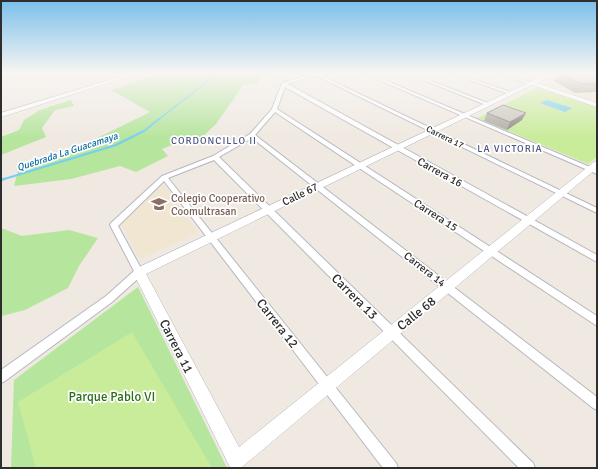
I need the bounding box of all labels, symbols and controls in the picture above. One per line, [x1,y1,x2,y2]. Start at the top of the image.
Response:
street label: Carrera 17 [424,124,465,151]
water label: Quebrada La Guacamaya [15,130,120,174]
district label: CORDONCILLO II [171,135,257,147]
district label: LA VICTORIA [477,143,543,155]
street label: Carrera 16 [415,155,465,190]
street label: Calle 67 [280,180,320,209]
place label: Colegio Cooperativo Coomultrasan [171,192,265,218]
school or university icon: Colegio Cooperativo Coomultrasan [150,195,168,213]
street label: Carrera 15 [411,197,460,234]
street label: Carrera 14 [401,249,448,290]
street label: Carrera 13 [328,270,381,323]
street label: Calle 68 [394,293,439,334]
street label: Carrera 12 [253,296,301,352]
street label: Carrera 11 [156,317,196,376]
park label: Parque Pablo VI [69,389,155,405]

